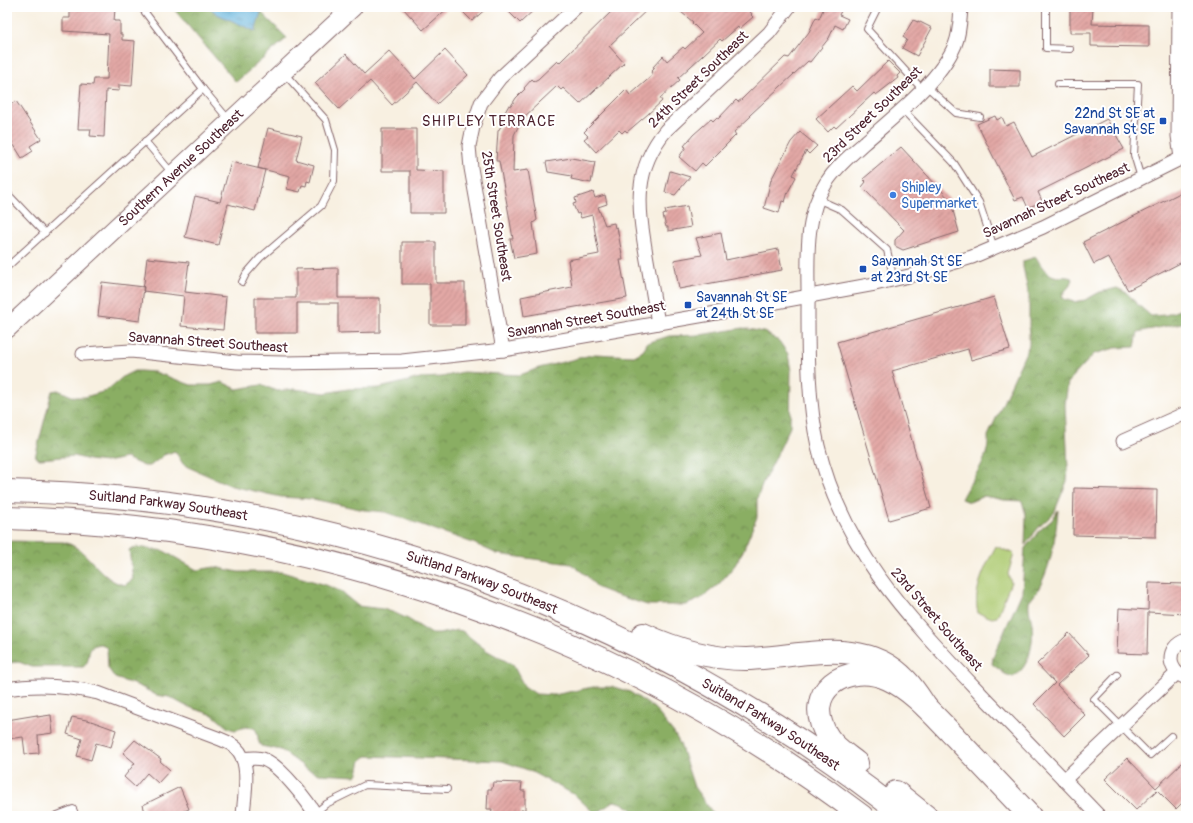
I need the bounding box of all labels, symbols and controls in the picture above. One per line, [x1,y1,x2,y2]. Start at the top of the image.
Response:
street label: 24th Street Southeast [645,27,752,131]
street label: 23rd Street Southeast [819,62,926,166]
street label: Southern Avenue Southeast [115,105,247,230]
place label: 22nd St SE at Savannah St SE [1064,105,1155,138]
district label: SHIPLEY TERRACE [422,112,556,131]
marker: 22nd St SE at Savannah St SE [1158,116,1168,126]
street label: 25th Street Southeast [478,150,515,283]
street label: Savannah Street Southeast [980,159,1133,242]
place label: Shipley Supermarket [901,179,977,212]
marker: Shipley Supermarket [888,190,898,200]
place label: Savannah St SE at 23rd St SE [871,253,962,286]
marker: Savannah St SE at 23rd St SE [858,264,868,274]
place label: Savannah St SE at 24th St SE [696,289,787,322]
street label: Savannah Street Southeast [506,297,667,342]
marker: Savannah St SE at 24th St SE [683,300,693,310]
street label: Savannah Street Southeast [127,328,289,357]
street label: Suitland Parkway Southeast [88,487,250,525]
street label: Suitland Parkway Southeast [404,547,561,618]
street label: 23rd Street Southeast [887,564,986,675]
street label: Suitland Parkway Southeast [698,674,843,775]

